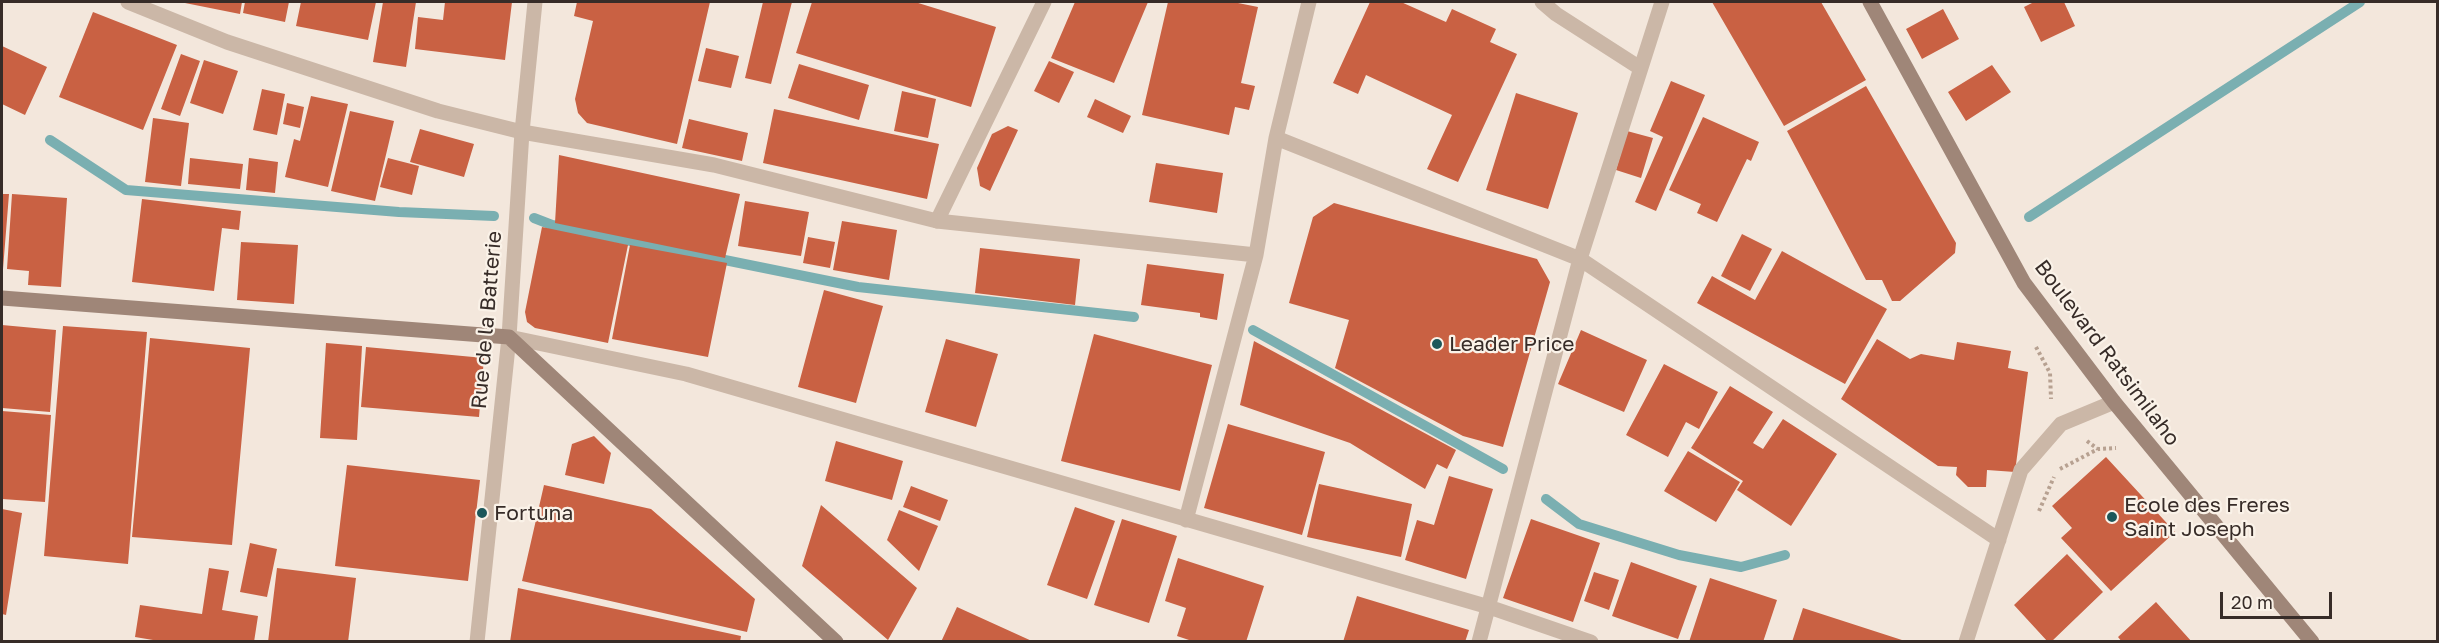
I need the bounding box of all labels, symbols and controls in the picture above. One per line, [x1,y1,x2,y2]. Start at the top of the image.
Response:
street label: Rue de la Batterie [467,230,507,410]
street label: Boulevard Ratsimilaho [2029,255,2185,451]
place label: Leader Price [1449,331,1575,357]
marker: Leader Price [1430,337,1444,351]
place label: Ecole des Freres Saint Joseph [2124,492,2290,542]
place label: Fortuna [494,500,573,526]
marker: Fortuna [475,506,489,520]
marker: Ecole des Freres Saint Joseph [2105,510,2119,524]
scale bar [2223,580,2336,618]
text: 20 m [2231,591,2273,613]

